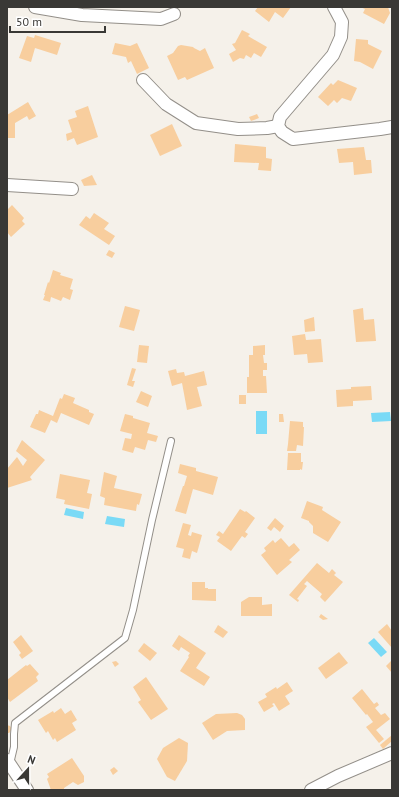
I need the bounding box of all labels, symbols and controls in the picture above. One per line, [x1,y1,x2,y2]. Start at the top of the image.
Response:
scale bar [10,8,105,34]
text: 50 m [16,14,42,29]
north arrow [8,749,48,789]
text: N [26,752,37,767]

